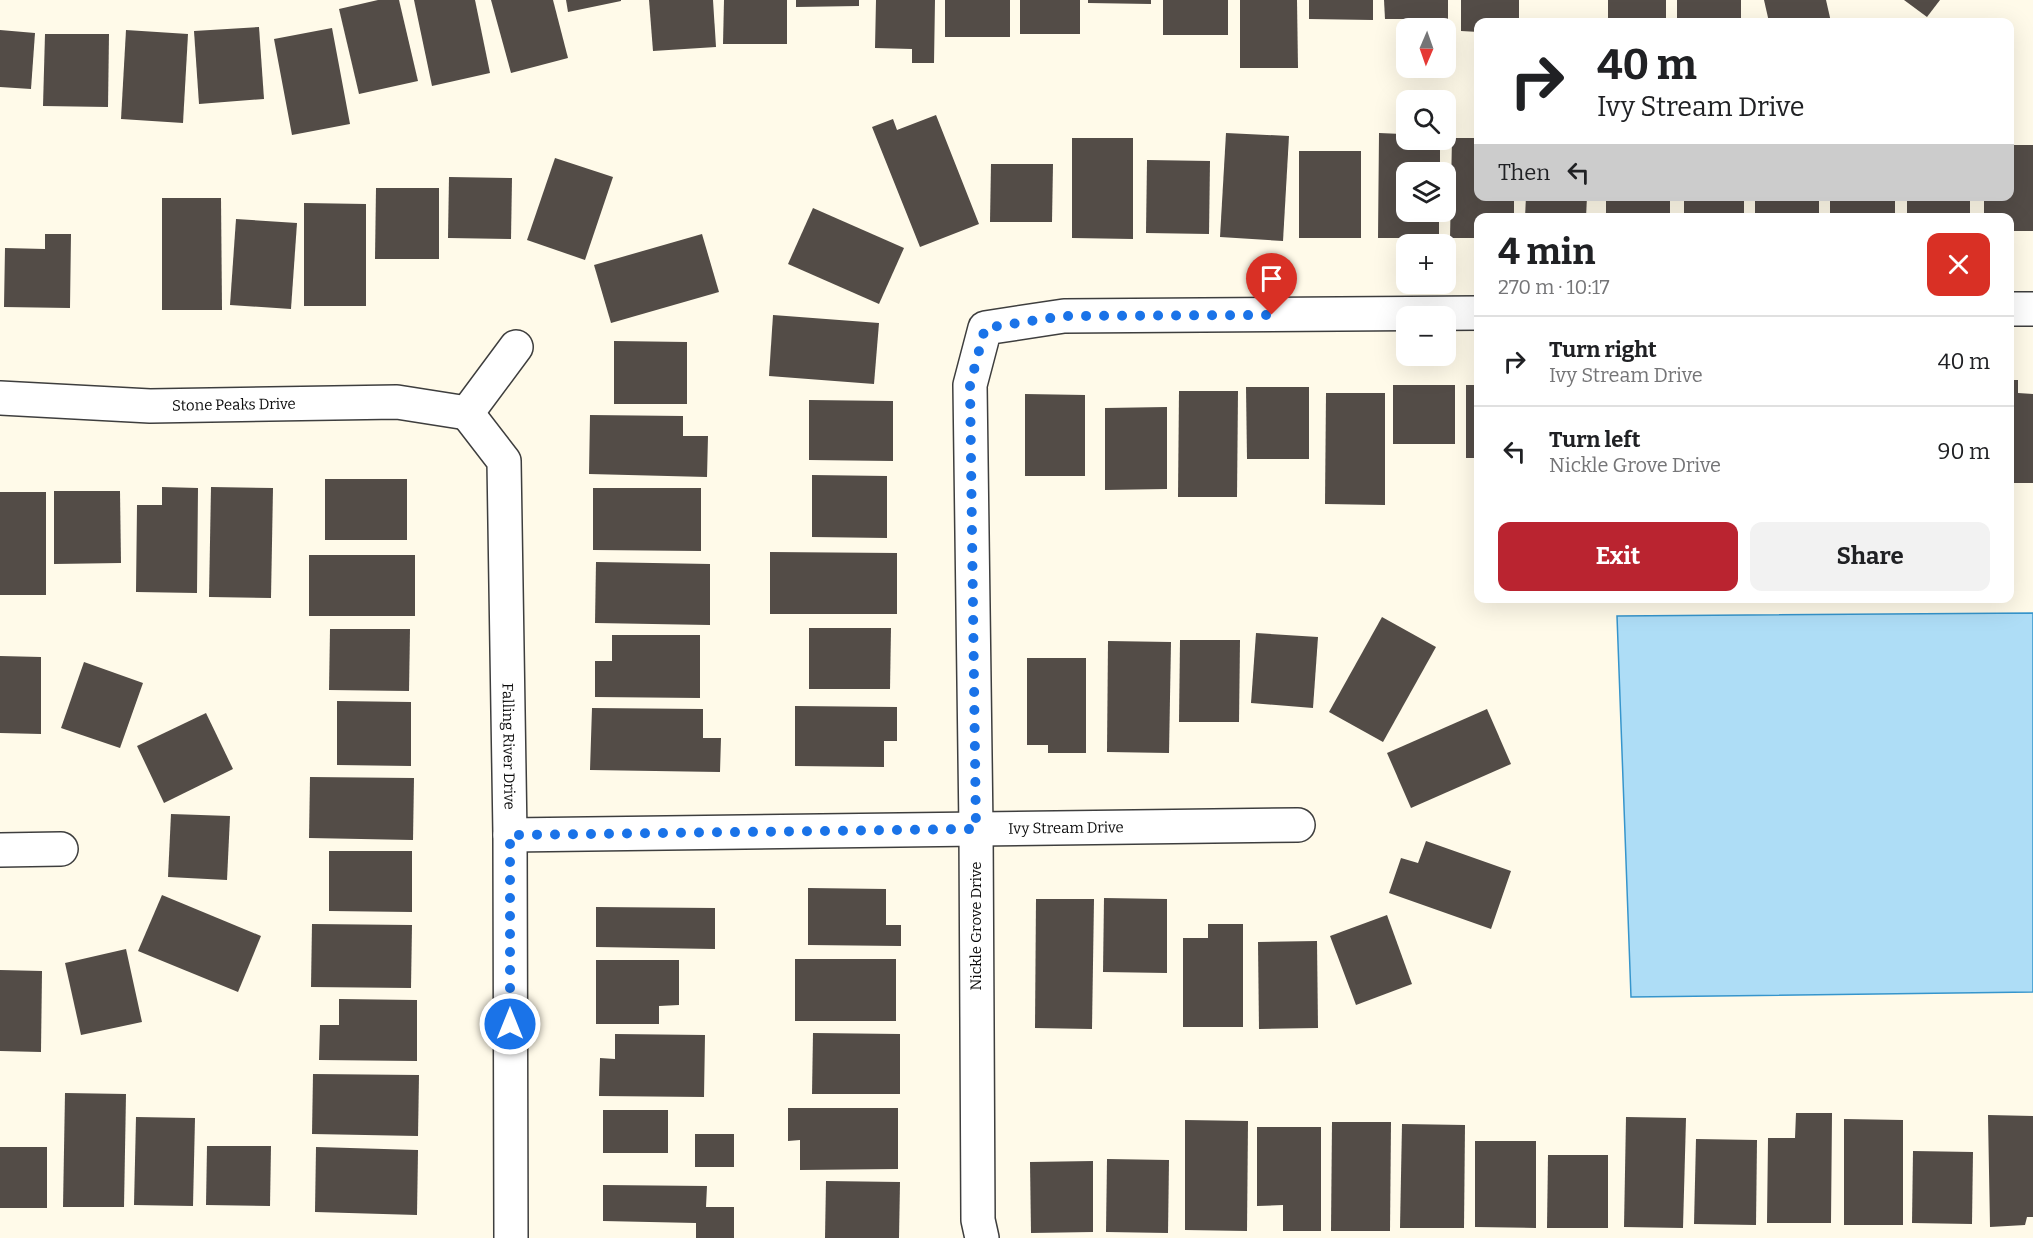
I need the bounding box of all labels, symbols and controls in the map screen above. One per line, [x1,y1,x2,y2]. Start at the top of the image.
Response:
north arrow [1396,18,1456,78]
map controls [1396,18,1456,366]
text: 40 m [1597,40,1697,90]
icon: right [1498,42,1576,120]
button: search [1396,90,1456,150]
text: Ivy Stream Drive [1597,91,1805,123]
icon: left [1562,156,1595,189]
text: Then [1498,159,1550,186]
button: layers [1396,162,1456,222]
text: 4 min [1498,230,1595,274]
button: close [1927,233,1990,296]
button: + [1396,234,1456,294]
pin [1246,253,1297,315]
icon: arrive [1255,262,1288,295]
text: 270 m · 10:17 [1498,275,1610,299]
button: − [1396,306,1456,366]
text: Turn right [1549,336,1657,363]
icon: right [1498,345,1531,378]
text: 40 m [1938,348,1990,375]
text: Ivy Stream Drive [1549,363,1703,387]
street label: Stone Peaks Drive [172,395,296,415]
text: Turn left [1549,426,1641,453]
icon: left [1498,435,1531,468]
text: 90 m [1938,438,1990,465]
text: Nickle Grove Drive [1549,453,1721,477]
button: Exit [1498,522,1738,591]
button: Share [1750,522,1990,591]
street label: Falling River Drive [499,683,519,810]
street label: Ivy Stream Drive [1008,818,1124,838]
street label: Nickle Grove Drive [967,861,985,991]
position arrow [478,992,542,1056]

